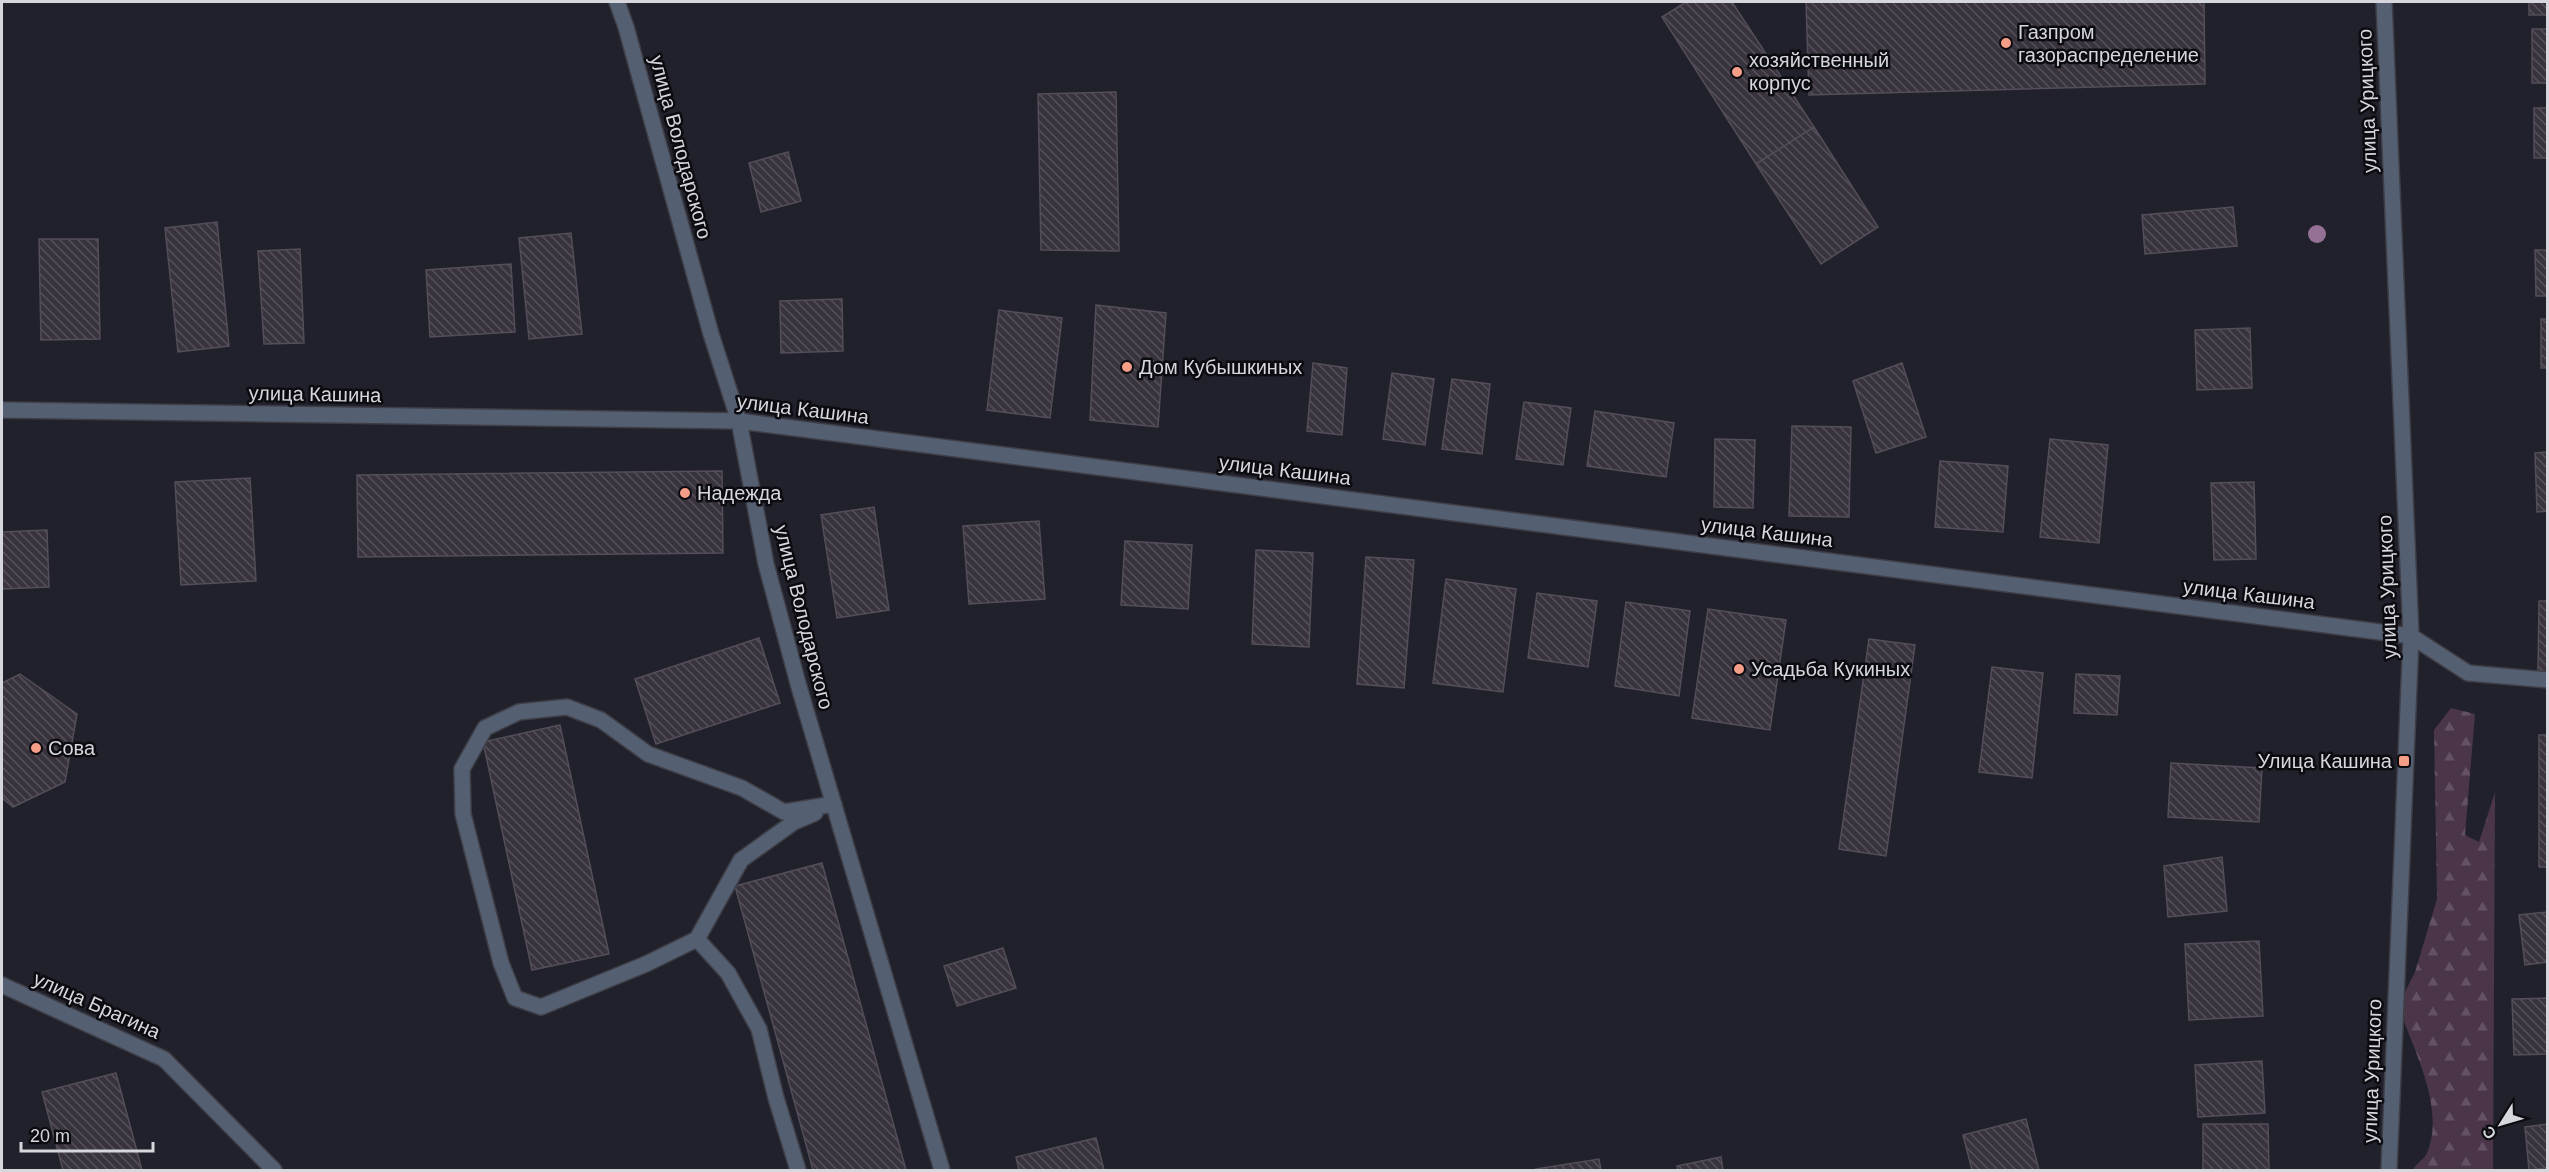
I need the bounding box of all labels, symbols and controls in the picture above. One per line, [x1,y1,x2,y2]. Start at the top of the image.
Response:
place label: Газпром газораспределение [2018,21,2199,66]
street label: улица Урицкого [2353,29,2381,173]
marker: Газпром газораспределение [1999,36,2013,50]
place label: хозяйственный корпус [1749,49,1889,94]
street label: улица Володарского [646,53,716,241]
marker: хозяйственный корпус [1730,65,1744,79]
place label: Дом Кубышкиных [1139,356,1302,378]
marker: Дом Кубышкиных [1120,360,1134,374]
street label: улица Кашина [248,382,382,406]
street label: улица Кашина [736,390,871,428]
street label: улица Кашина [1218,451,1353,489]
place label: Надежда [697,482,782,504]
marker: Надежда [678,486,692,500]
street label: улица Кашина [1700,513,1835,551]
street label: улица Урицкого [2373,515,2401,659]
street label: улица Володарского [770,523,838,711]
street label: улица Кашина [2182,575,2317,613]
place label: Усадьба Кукиных [1751,658,1910,680]
marker: Усадьба Кукиных [1732,662,1746,676]
place label: Сова [48,737,96,759]
marker: Сова [29,741,43,755]
place label: Улица Кашина [2257,750,2393,772]
marker: Улица Кашина [2397,754,2411,768]
street label: улица Брагина [30,967,165,1043]
street label: улица Урицкого [2358,999,2386,1143]
north arrow [2471,1094,2531,1154]
scale bar [21,1115,153,1153]
text: С [2479,1123,2500,1142]
text: 20 m [30,1126,70,1146]

